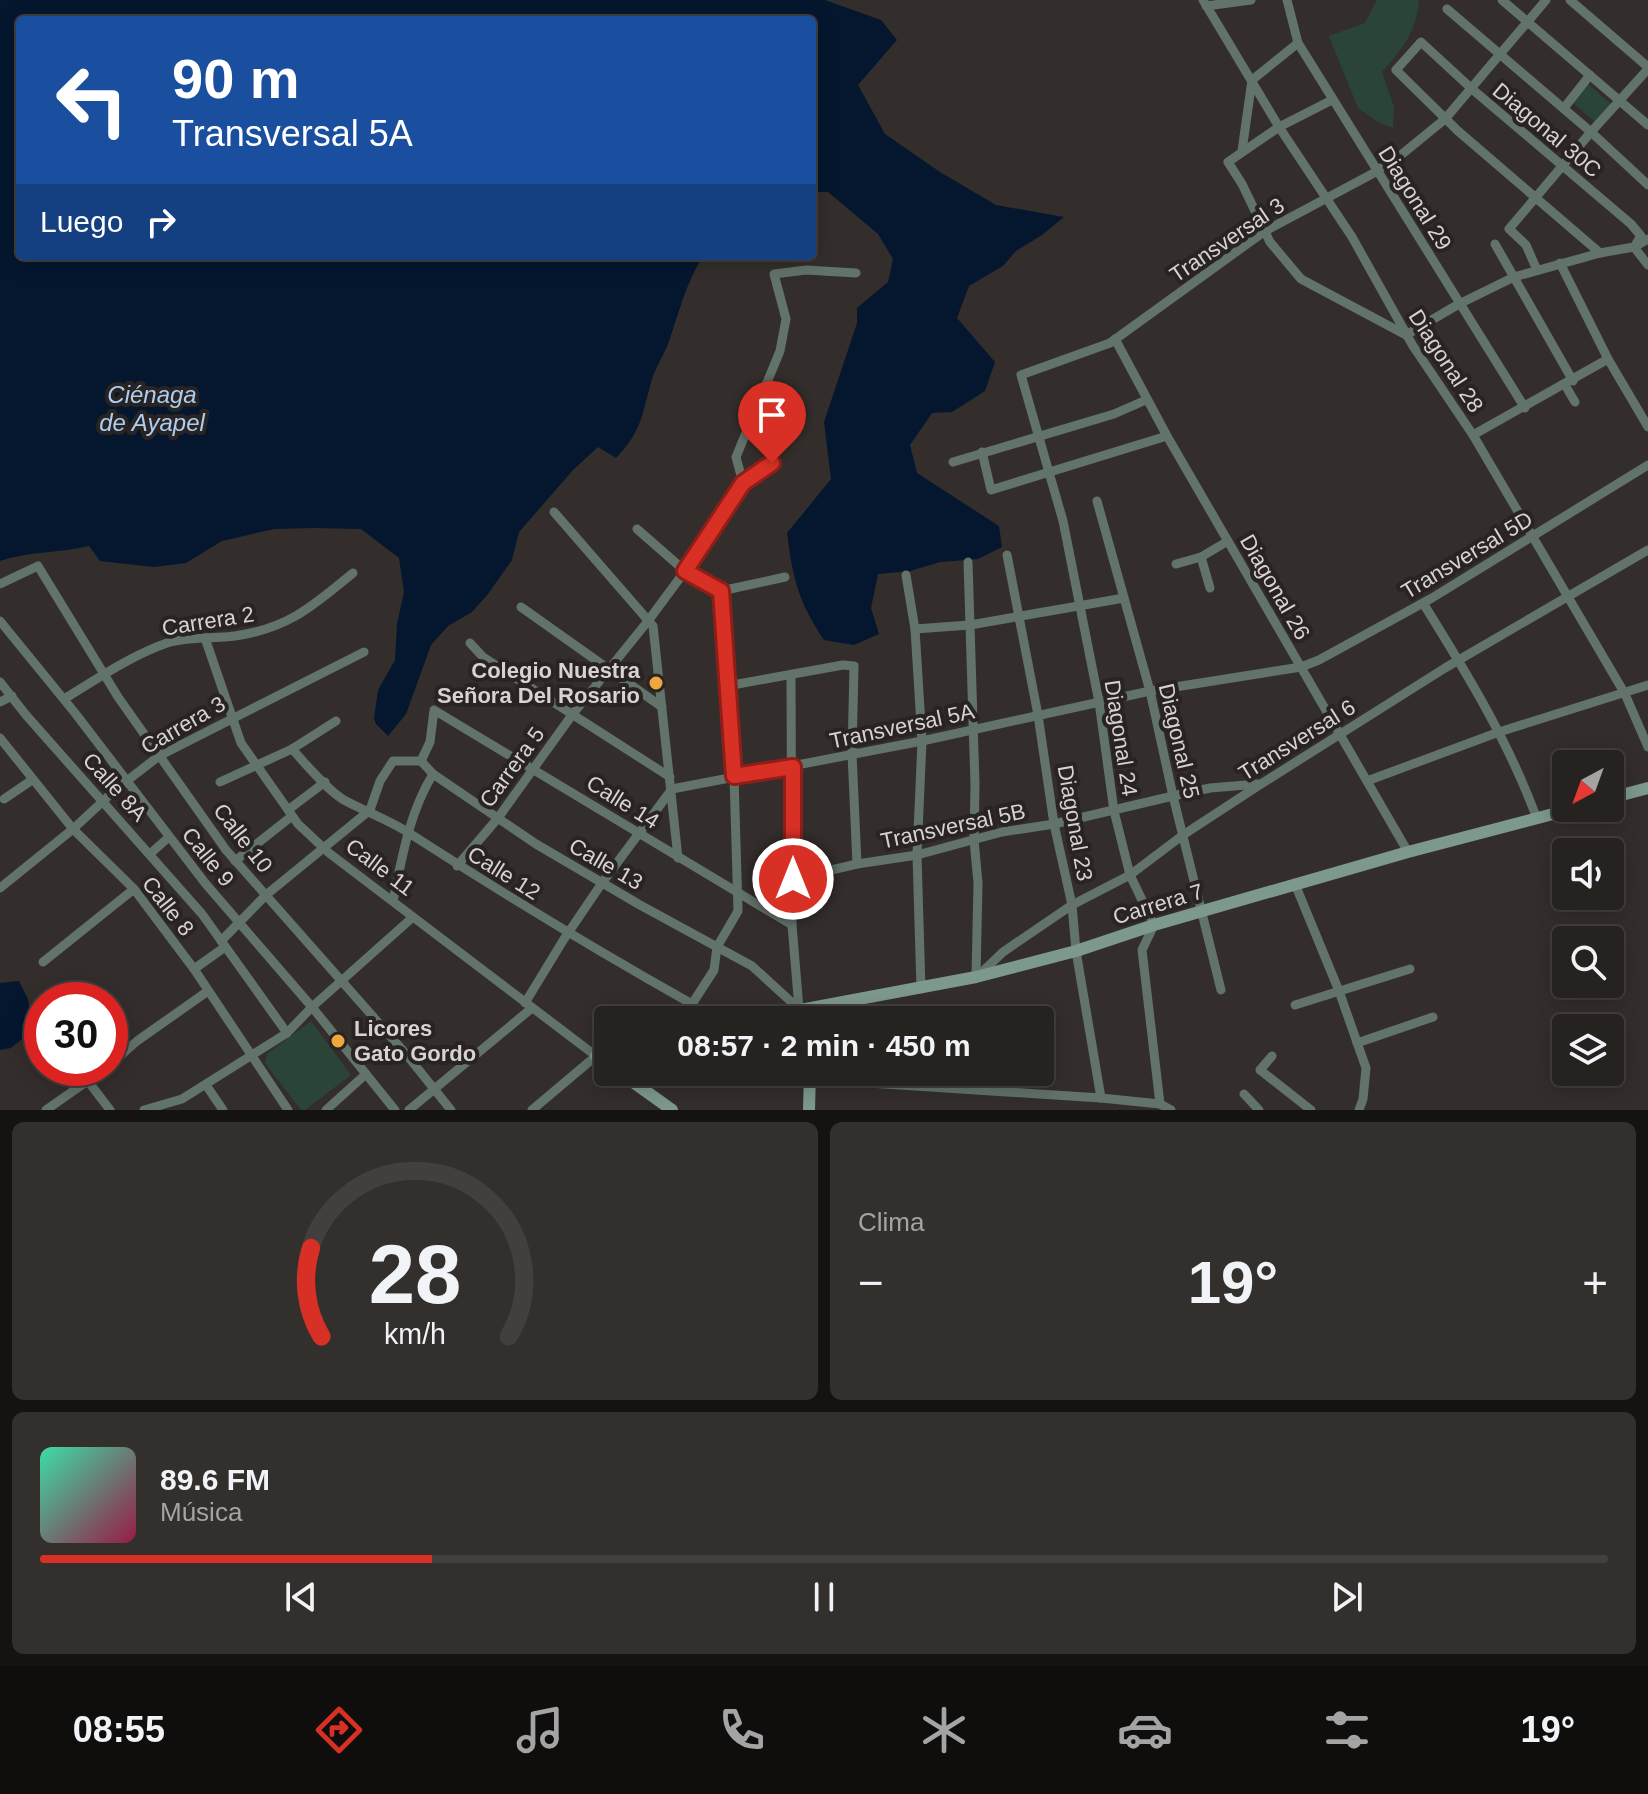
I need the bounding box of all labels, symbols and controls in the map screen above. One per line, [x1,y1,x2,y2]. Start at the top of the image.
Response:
text: 90 m [172,47,300,110]
icon: left [40,48,144,152]
street label: Diagonal 30C [1488,78,1606,182]
text: Transversal 5A [172,113,413,154]
street label: Diagonal 29 [1373,142,1457,254]
street label: Transversal 3 [1165,193,1289,287]
icon: right [139,200,183,244]
text: Luego [40,205,123,238]
street label: Diagonal 28 [1404,305,1488,417]
water label: Ciénaga de Ayapel [99,381,205,436]
pin [738,381,806,463]
icon: arrive [750,393,794,437]
street label: Transversal 5D [1397,506,1537,604]
street label: Diagonal 26 [1235,530,1315,644]
street label: Carrera 2 [160,601,256,641]
place label: Colegio Nuestra Señora Del Rosario [437,658,641,708]
marker: Colegio Nuestra Señora Del Rosario [647,674,665,692]
street label: Diagonal 24 [1099,678,1143,798]
street label: Diagonal 25 [1154,681,1204,801]
street label: Carrera 3 [137,691,229,759]
street label: Transversal 6 [1234,694,1360,786]
street label: Transversal 5A [827,698,977,754]
street label: Carrera 5 [475,722,549,812]
street label: Calle 8A [78,748,152,827]
north arrow [1552,750,1624,822]
map controls [1552,750,1624,1086]
street label: Diagonal 23 [1052,763,1098,883]
street label: Calle 14 [582,770,664,834]
street label: Transversal 5B [878,798,1028,854]
street label: Calle 10 [208,799,278,877]
street label: Calle 9 [177,823,239,891]
street label: Calle 11 [341,833,419,901]
street label: Calle 13 [565,833,647,895]
position arrow [751,837,835,921]
button: sound [1552,838,1624,910]
street label: Calle 12 [463,841,545,905]
street label: Calle 8 [137,871,199,941]
street label: Carrera 7 [1110,878,1206,930]
button: search [1552,926,1624,998]
speed limit sign: 30 [24,982,128,1086]
button: layers [1552,1014,1624,1086]
place label: Licores Gato Gordo [354,1016,476,1066]
text: 08:57 · 2 min · 450 m [677,1029,971,1062]
marker: Licores Gato Gordo [329,1032,347,1050]
text: Clima [858,1207,924,1237]
text: 28 [369,1228,461,1321]
text: 19° [1188,1249,1278,1316]
text: − [858,1258,884,1307]
text: + [1582,1258,1608,1307]
text: km/h [384,1318,446,1350]
text: 89.6 FM [160,1463,270,1496]
text: Música [160,1497,242,1527]
icon: previous [279,1575,323,1619]
icon: pause [802,1575,846,1619]
icon: next [1325,1575,1369,1619]
icon: directions [311,1702,367,1758]
icon: music [512,1702,568,1758]
icon: phone [714,1702,770,1758]
icon: climate [916,1702,972,1758]
icon: car [1117,1702,1173,1758]
icon: filters [1319,1702,1375,1758]
text: 08:55 [73,1709,165,1750]
text: 19° [1521,1709,1575,1750]

